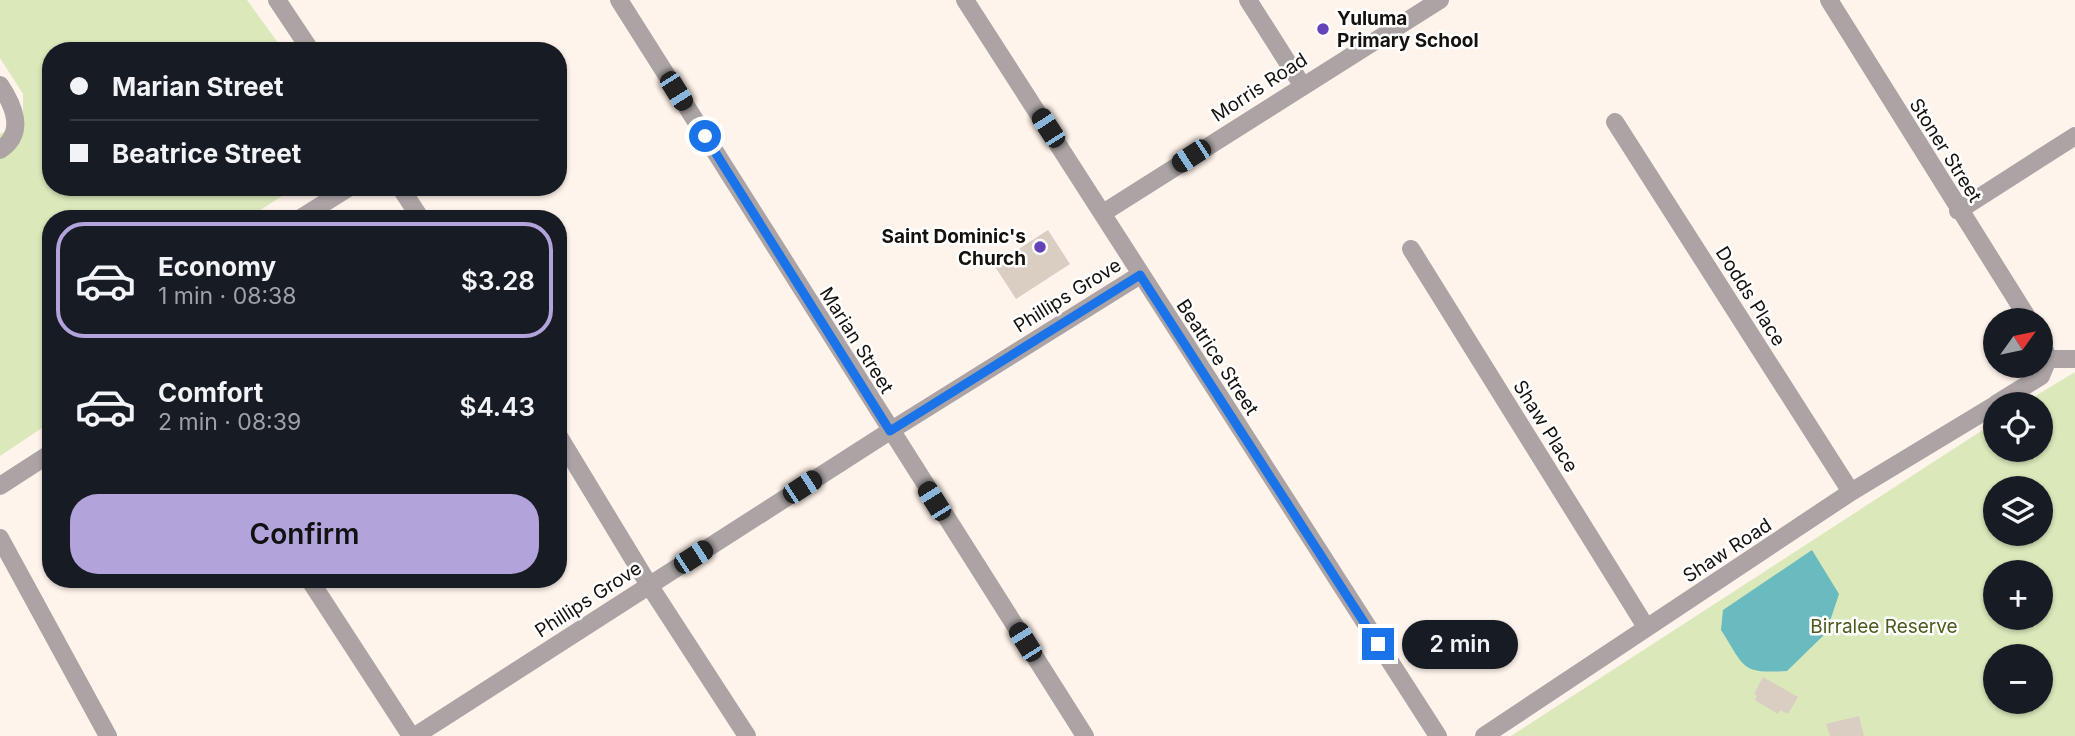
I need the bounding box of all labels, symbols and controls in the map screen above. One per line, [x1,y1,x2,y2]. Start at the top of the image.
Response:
place label: Yuluma Primary School [1337,7,1479,52]
marker: Yuluma Primary School [1315,21,1331,37]
street label: Morris Road [1207,48,1311,127]
car [656,68,697,114]
text: Marian Street [112,71,284,102]
street label: Stoner Street [1905,94,1987,206]
car [1028,105,1069,151]
route start [689,120,721,152]
car [1168,136,1215,176]
text: Beatrice Street [112,138,301,169]
place label: Saint Dominic's Church [882,225,1026,270]
marker: Saint Dominic's Church [1032,239,1048,255]
street label: Dodds Place [1711,242,1790,350]
icon: car [74,249,137,312]
text: Economy [158,251,276,282]
street label: Phillips Grove [1009,253,1125,338]
text: $3.28 [461,265,535,296]
text: 1 min · 08:38 [158,282,297,310]
street label: Marian Street [815,283,898,398]
street label: Beatrice Street [1172,295,1264,420]
north arrow [1983,308,2053,378]
map controls [1983,308,2053,714]
icon: car [74,375,137,438]
street label: Shaw Place [1508,376,1583,477]
text: Comfort [158,377,263,408]
text: $4.43 [460,391,535,422]
button: locate [1983,392,2053,462]
text: 2 min · 08:39 [158,408,301,436]
car [779,467,826,507]
button: layers [1983,476,2053,546]
car [914,478,955,524]
button: Confirm [70,494,539,574]
street label: Shaw Road [1679,513,1776,588]
car [670,537,717,577]
street label: Phillips Grove [531,556,646,642]
button: + [1983,560,2053,630]
park label: Birralee Reserve [1810,615,1958,638]
car [1005,619,1046,665]
callout: 2 min [1402,620,1518,668]
route end [1362,628,1394,660]
text: 2 min [1430,630,1490,658]
button: − [1983,644,2053,714]

